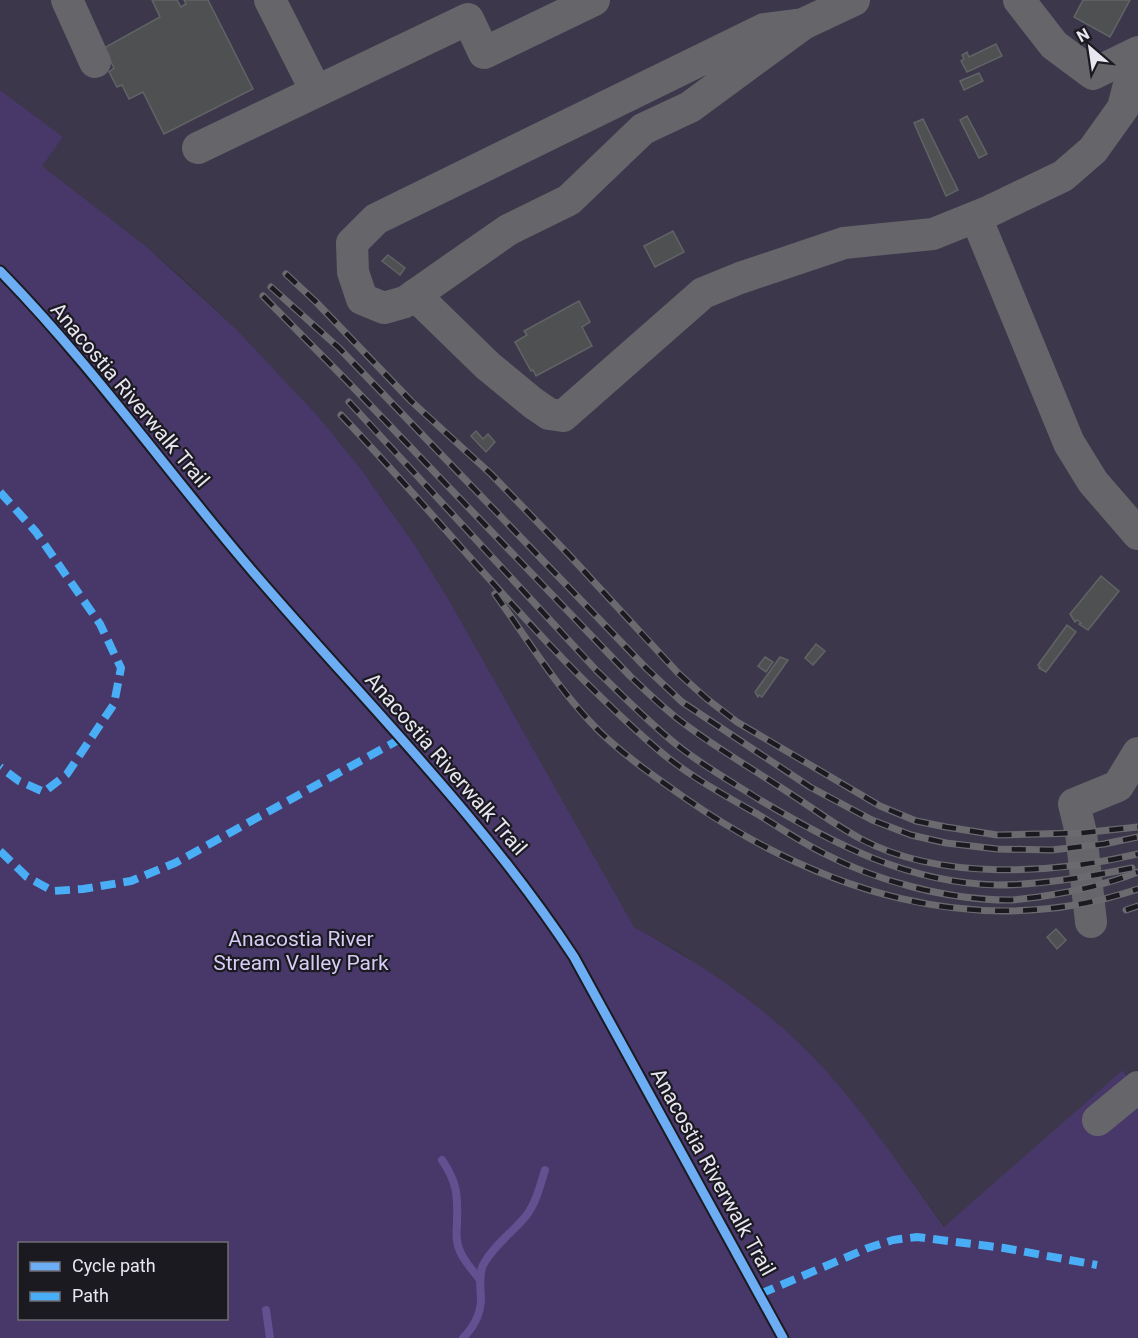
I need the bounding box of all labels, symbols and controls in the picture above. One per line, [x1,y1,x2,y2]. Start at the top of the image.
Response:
north arrow [1060,18,1120,78]
text: N [1073,24,1093,46]
street label: Anacostia Riverwalk Trail [46,298,214,492]
street label: Anacostia Riverwalk Trail [360,668,532,860]
park label: Anacostia River Stream Valley Park [213,927,389,975]
street label: Anacostia Riverwalk Trail [646,1064,780,1280]
legend [18,1242,228,1320]
text: Cycle path [72,1255,156,1276]
text: Path [72,1285,109,1306]

